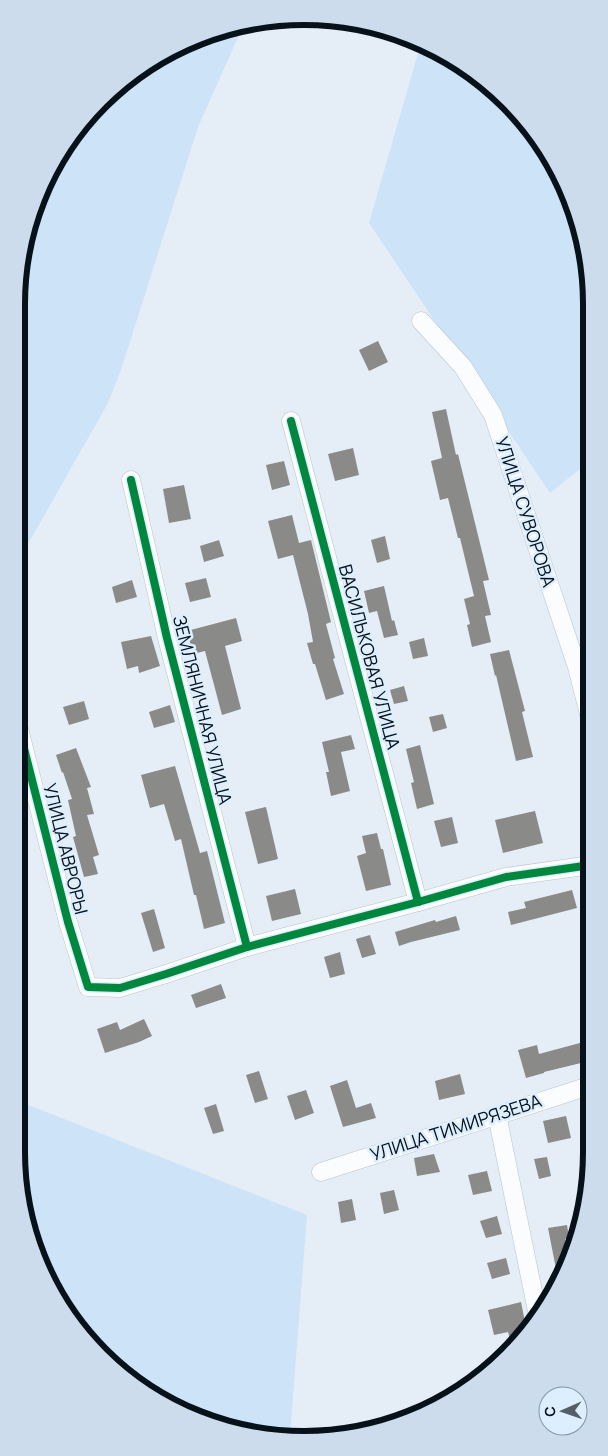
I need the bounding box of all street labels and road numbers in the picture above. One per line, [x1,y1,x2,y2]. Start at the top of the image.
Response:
street label: УЛИЦА СУВОРОВА [490,433,562,590]
street label: ВАСИЛЬКОВАЯ УЛИЦА [334,562,406,752]
street label: ЗЕМЛЯНИЧНАЯ УЛИЦА [168,613,238,807]
street label: УЛИЦА АВРОРЫ [38,781,94,917]
street label: УЛИЦА ТИМИРЯЗЕВА [367,1088,545,1166]

